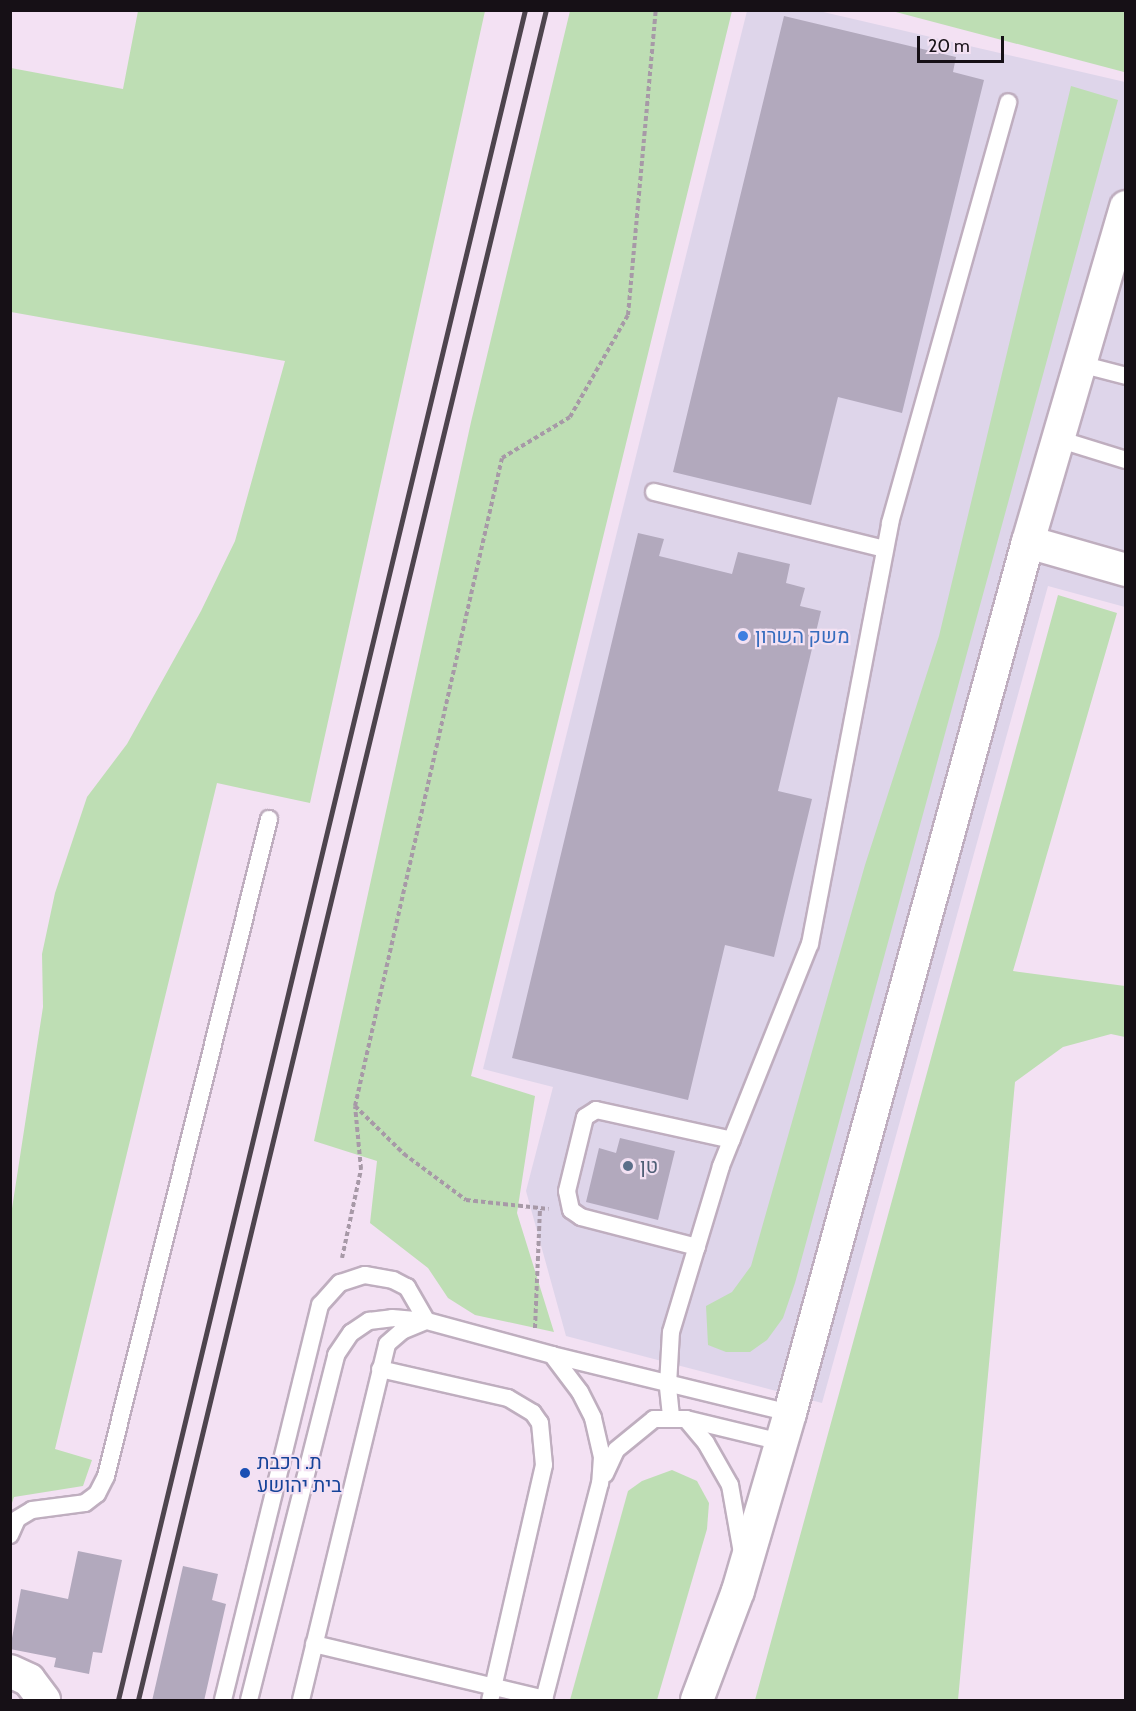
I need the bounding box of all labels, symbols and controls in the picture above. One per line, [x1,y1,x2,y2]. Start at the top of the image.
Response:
scale bar [920,24,1007,62]
text: 20 m [928,35,970,57]
place label: משק השרון [755,624,850,648]
marker: משק השרון [736,629,750,643]
place label: טן [640,1154,658,1178]
marker: טן [621,1159,635,1173]
place label: ת. רכבת בית יהושע [257,1450,342,1497]
marker: ת. רכבת בית יהושע [238,1466,252,1480]

